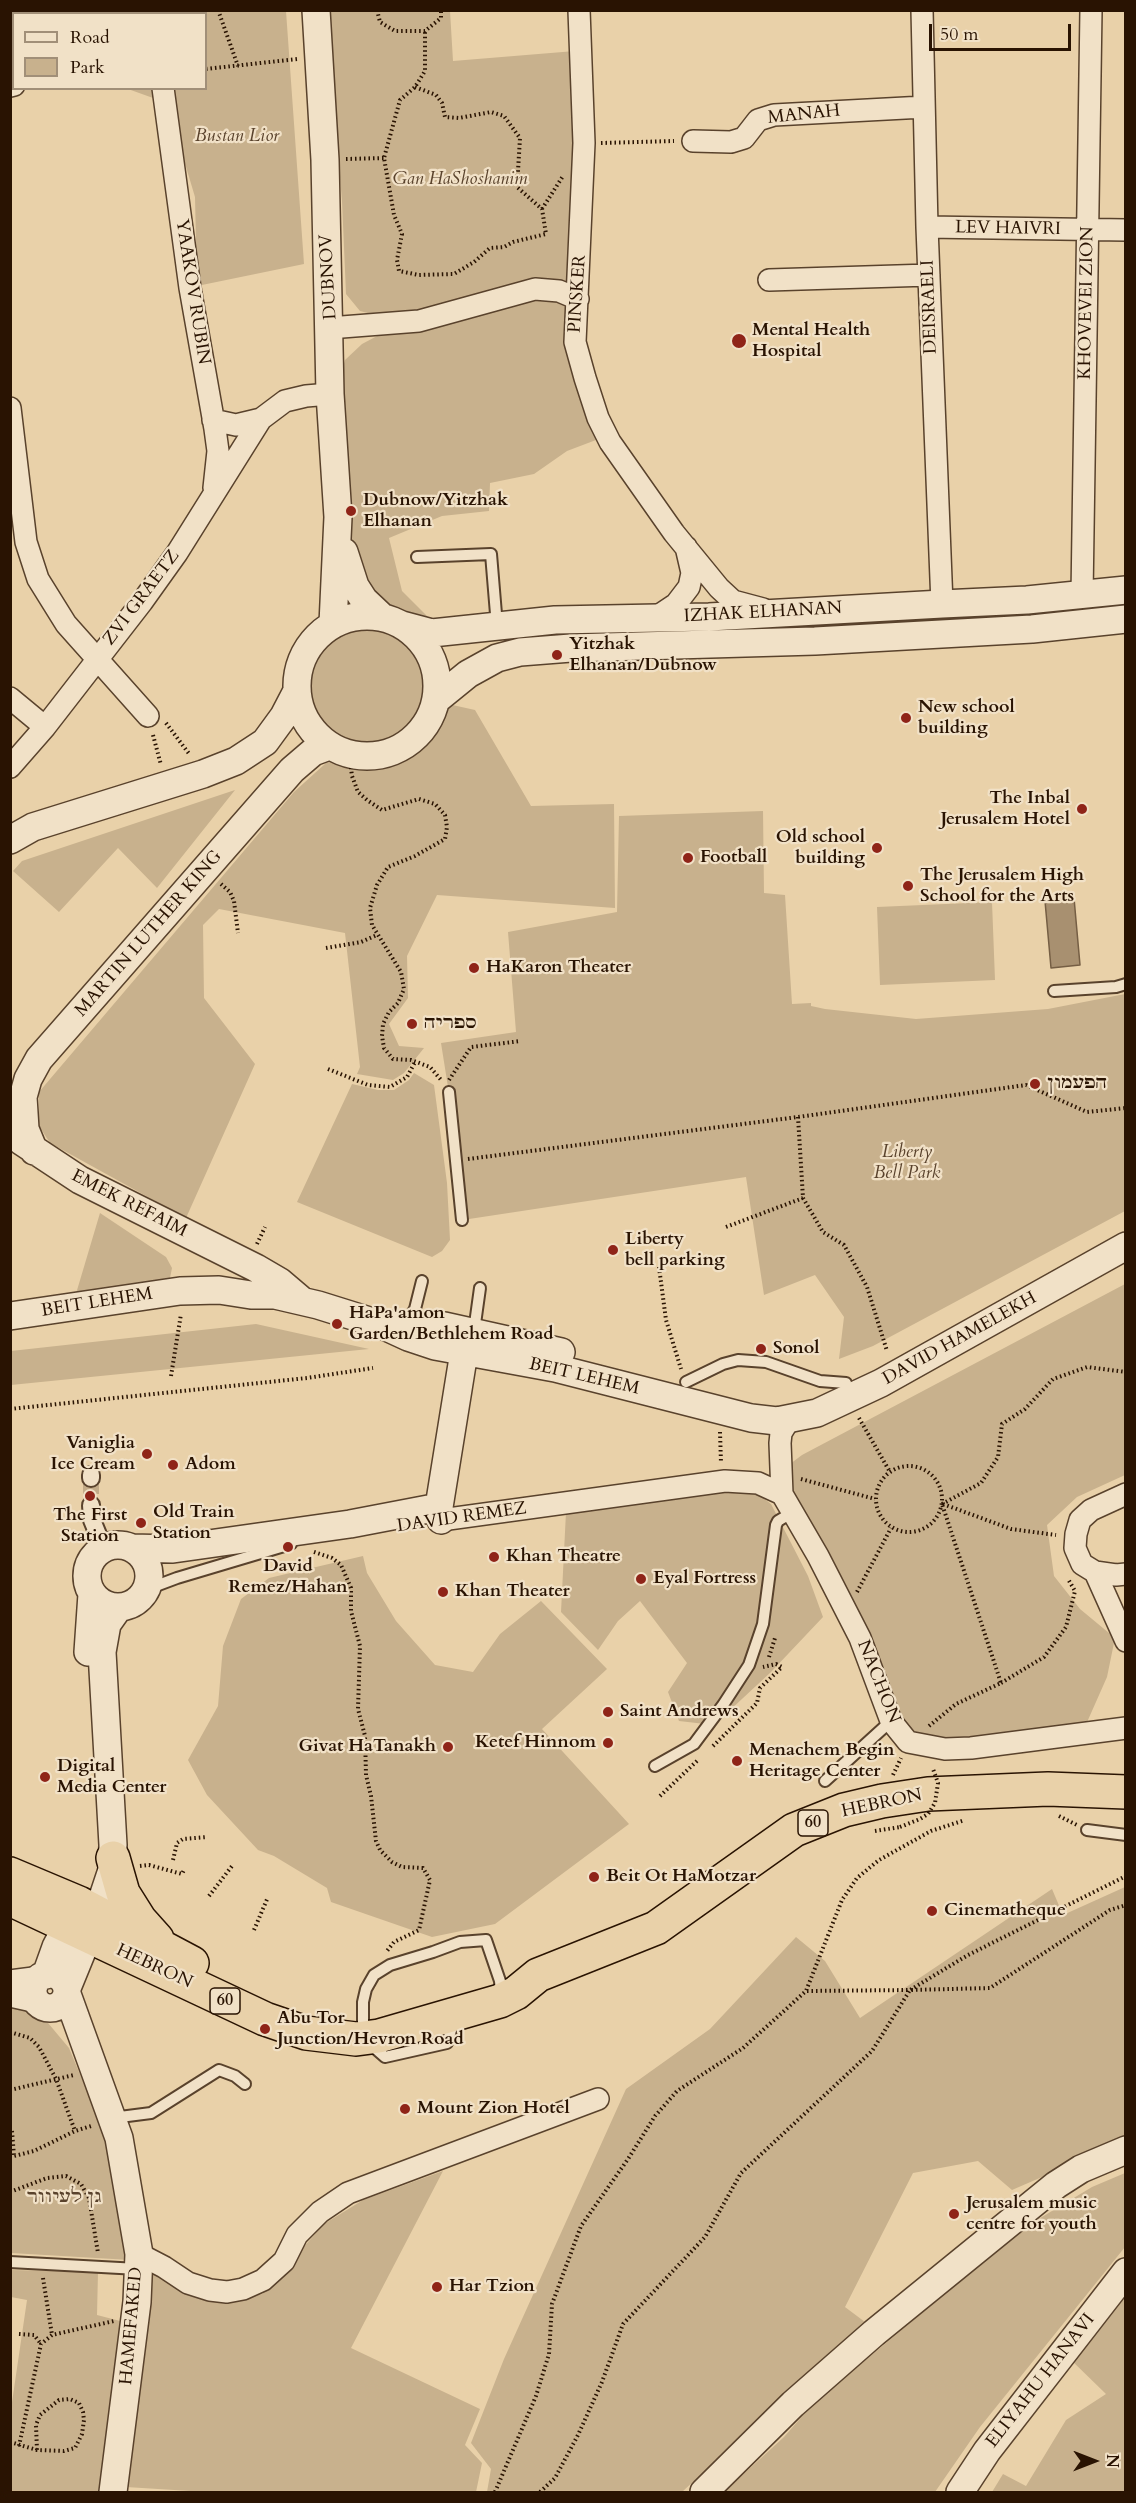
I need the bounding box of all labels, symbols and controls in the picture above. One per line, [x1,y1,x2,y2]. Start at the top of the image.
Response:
legend [12,12,207,90]
scale bar [932,12,1074,50]
text: 50 m [940,22,979,47]
text: Road [70,25,110,50]
text: Park [70,55,105,80]
street label: MANAH [767,100,841,130]
park label: Bustan Lior [195,126,279,148]
park label: Gan HaShoshanim [392,169,528,191]
street label: LEV HAIVRI [955,217,1061,241]
street label: YAAKOV RUBIN [170,218,214,366]
street label: KHOVEVEI ZION [1075,226,1099,380]
street label: DUBNOV [316,234,342,320]
street label: PINSKER [565,254,591,334]
street label: DEISRAELI [918,259,942,355]
place label: Mental Health Hospital [752,320,870,362]
marker: Mental Health Hospital [730,332,748,350]
place label: Dubnow/Yitzhak Elhanan [363,490,508,532]
marker: Dubnow/Yitzhak Elhanan [344,504,358,518]
street label: ZVI GRAETZ [99,546,185,650]
street label: IZHAK ELHANAN [683,598,843,628]
place label: Yitzhak Elhanan/Dubnow [569,634,717,676]
marker: Yitzhak Elhanan/Dubnow [550,648,564,662]
place label: New school building [918,697,1015,740]
marker: New school building [899,711,913,725]
place label: The Inbal Jerusalem Hotel [940,788,1070,830]
marker: The Inbal Jerusalem Hotel [1075,802,1089,816]
place label: Old school building [776,827,865,870]
marker: Old school building [870,841,884,855]
street label: MARTIN LUTHER KING [71,846,227,1022]
place label: Football [700,847,767,869]
marker: Football [681,851,695,865]
place label: The Jerusalem High School for the Arts [920,865,1084,908]
marker: The Jerusalem High School for the Arts [901,879,915,893]
place label: HaKaron Theater [486,957,631,979]
marker: HaKaron Theater [467,961,481,975]
place label: ספריה [424,1013,477,1035]
marker: ספריה [405,1017,419,1031]
place label: הפעמון [1047,1073,1107,1095]
marker: הפעמון [1028,1077,1042,1091]
park label: Liberty Bell Park [874,1142,940,1184]
street label: EMEK REFAIM [67,1166,191,1242]
place label: Liberty bell parking [625,1229,725,1272]
marker: Liberty bell parking [606,1243,620,1257]
street label: BEIT LEHEM [40,1284,154,1322]
street label: DAVID HAMELEKH [879,1288,1041,1390]
place label: HaPa'amon Garden/Bethlehem Road [349,1303,554,1346]
marker: HaPa'amon Garden/Bethlehem Road [330,1317,344,1331]
place label: Sonol [773,1338,820,1360]
marker: Sonol [754,1342,768,1356]
street label: BEIT LEHEM [527,1354,641,1400]
place label: Vaniglia Ice Cream [50,1433,135,1476]
marker: Vaniglia Ice Cream [140,1447,154,1461]
place label: Adom [185,1454,236,1476]
marker: Adom [166,1458,180,1472]
marker: The First Station [83,1489,97,1503]
street label: DAVID REMEZ [396,1498,528,1538]
place label: Old Train Station [153,1502,235,1544]
place label: The First Station [53,1505,127,1547]
marker: Old Train Station [134,1516,148,1530]
marker: David Remez/Hahan [281,1540,295,1554]
place label: Khan Theatre [506,1546,621,1568]
marker: Khan Theatre [487,1550,501,1564]
place label: David Remez/Hahan [228,1556,348,1598]
place label: Eyal Fortress [653,1568,756,1590]
marker: Eyal Fortress [634,1572,648,1586]
place label: Khan Theater [455,1581,570,1603]
marker: Khan Theater [436,1585,450,1599]
street label: NACHON [852,1637,904,1727]
place label: Saint Andrews [620,1701,739,1723]
marker: Saint Andrews [601,1705,615,1719]
place label: Ketef Hinnom [475,1732,596,1754]
place label: Givat HaTanakh [298,1736,436,1758]
marker: Ketef Hinnom [601,1736,615,1750]
marker: Givat HaTanakh [441,1740,455,1754]
place label: Menachem Begin Heritage Center [749,1740,895,1782]
marker: Menachem Begin Heritage Center [730,1754,744,1768]
place label: Digital Media Center [57,1756,166,1798]
marker: Digital Media Center [38,1770,52,1784]
street label: HEBRON [840,1785,924,1823]
road number: 60 [798,1810,828,1836]
place label: Beit Ot HaMotzar [606,1866,756,1888]
marker: Beit Ot HaMotzar [587,1870,601,1884]
place label: Cinematheque [944,1900,1066,1922]
marker: Cinematheque [925,1904,939,1918]
street label: HEBRON [112,1940,196,1994]
road number: 60 [210,1988,240,2014]
place label: Abu Tor Junction/Hevron Road [277,2008,464,2050]
marker: Abu Tor Junction/Hevron Road [258,2022,272,2036]
place label: Mount Zion Hotel [417,2098,570,2120]
marker: Mount Zion Hotel [398,2102,412,2116]
park label: גן לעיוור [26,2187,102,2209]
place label: Jerusalem music centre for youth [966,2193,1097,2236]
marker: Jerusalem music centre for youth [947,2207,961,2221]
street label: HAMEFAKED [116,2266,148,2386]
place label: Har Tzion [449,2276,535,2298]
marker: Har Tzion [430,2280,444,2294]
street label: ELIYAHU HANAVI [982,2310,1100,2452]
north arrow [1064,2431,1124,2491]
text: N [1101,2454,1123,2468]

